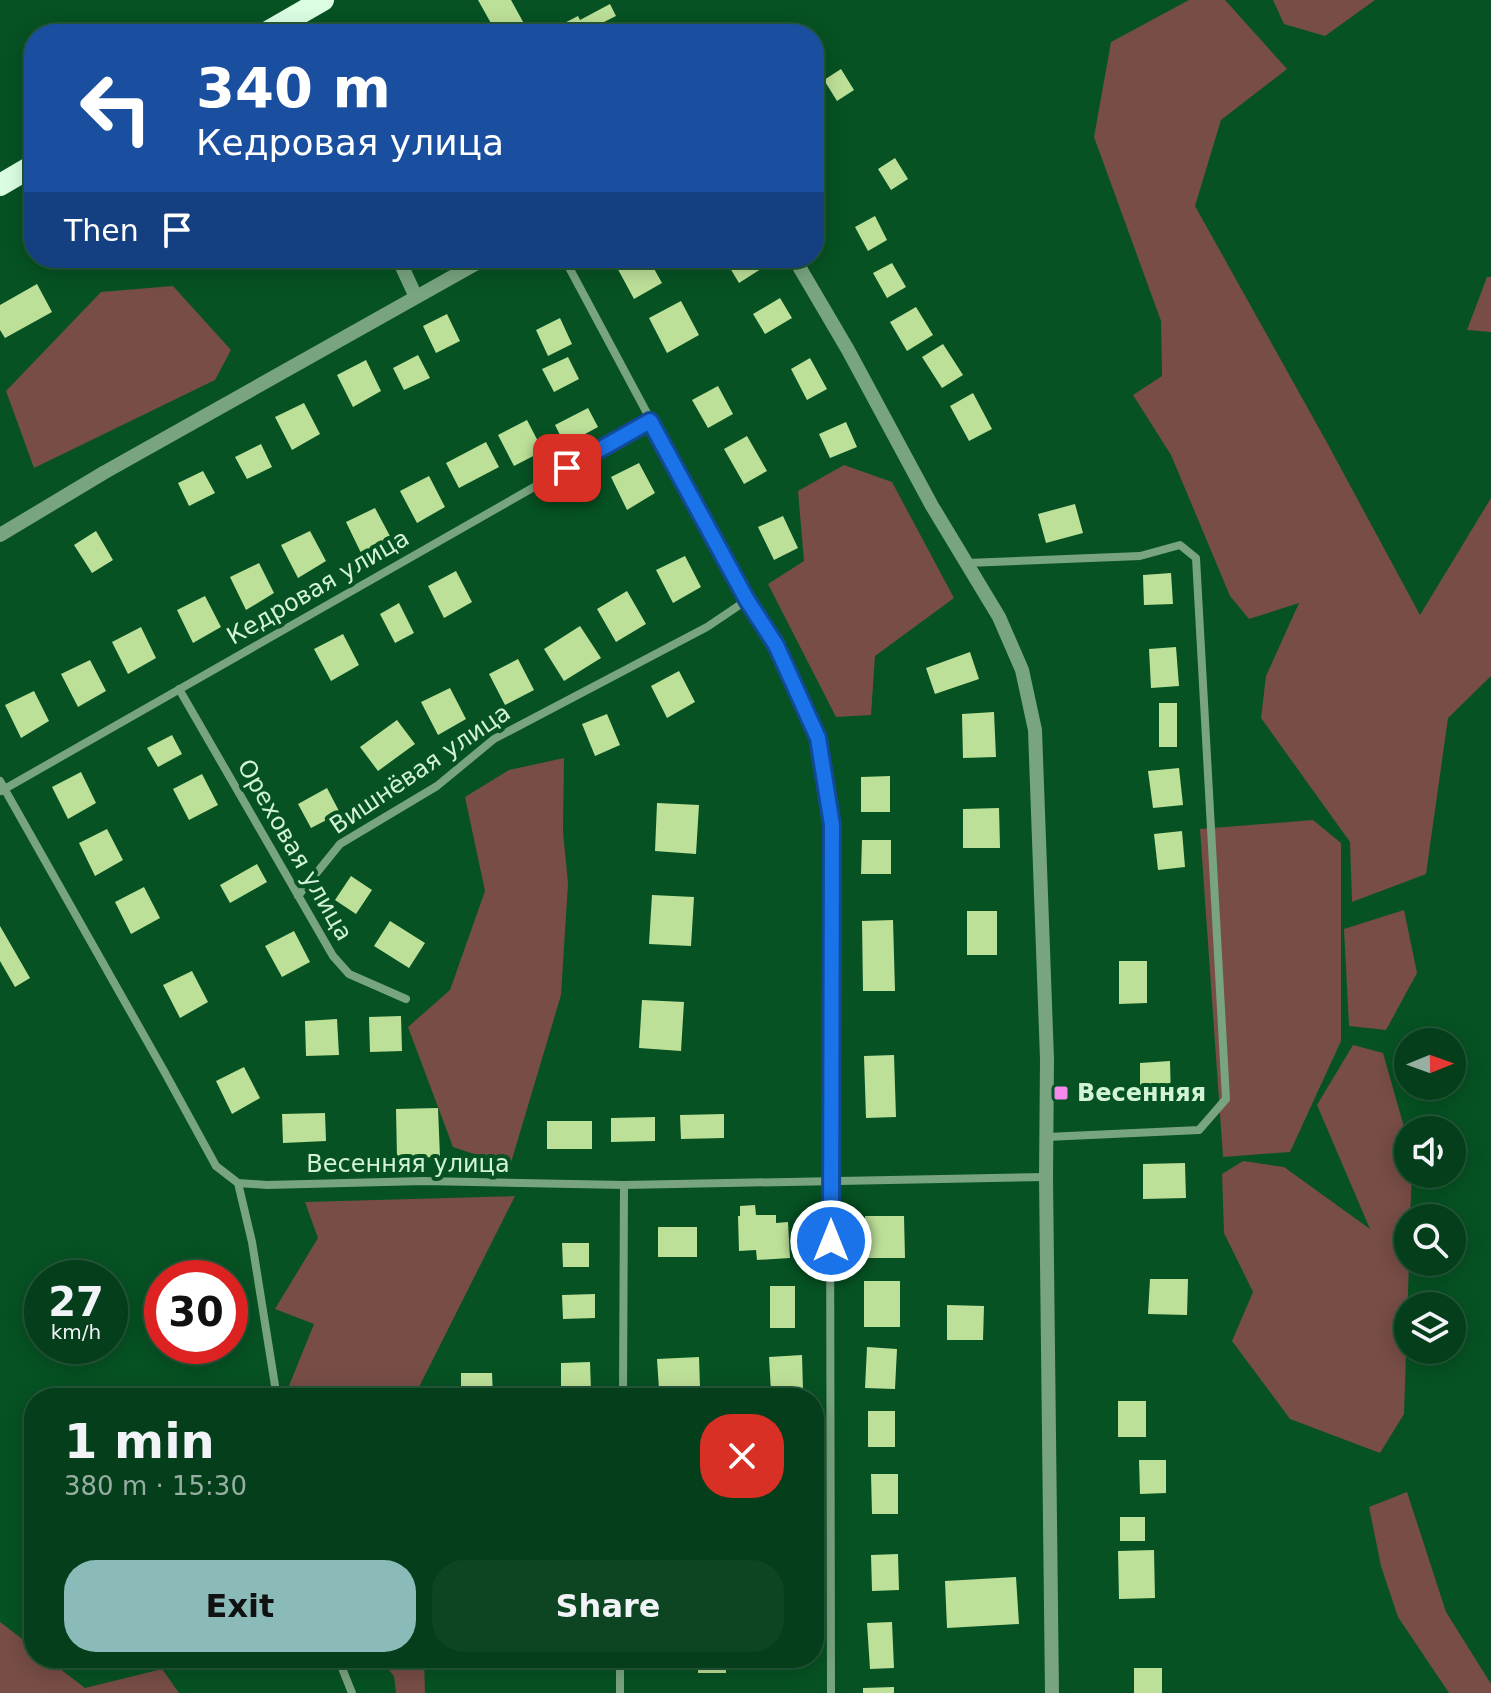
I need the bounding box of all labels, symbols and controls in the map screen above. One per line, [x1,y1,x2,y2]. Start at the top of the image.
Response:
text: 340 m [196,55,391,120]
icon: left [64,56,168,160]
text: Кедровая улица [196,122,504,163]
icon: arrive [155,208,199,252]
text: Then [64,213,139,248]
pin [533,434,601,502]
icon: arrive [545,446,589,490]
street label: Кедровая улица [222,524,414,650]
street label: Вишнёвая улица [324,698,516,840]
street label: Ореховая улица [232,754,358,946]
north arrow [1394,1028,1466,1100]
map controls [1394,1028,1466,1364]
place label: Весенняя [1077,1079,1206,1107]
marker: Весенняя [1052,1084,1070,1102]
button: sound [1394,1116,1466,1188]
street label: Весенняя улица [306,1150,510,1178]
position arrow [789,1199,873,1283]
button: search [1394,1204,1466,1276]
speed limit sign: 30 [144,1260,248,1364]
text: 27 [48,1279,104,1325]
button: layers [1394,1292,1466,1364]
text: km/h [51,1320,101,1344]
text: 1 min [64,1413,215,1469]
button: close [700,1414,784,1498]
text: 380 m · 15:30 [64,1471,247,1501]
button: Exit [64,1560,416,1652]
button: Share [432,1560,784,1652]

